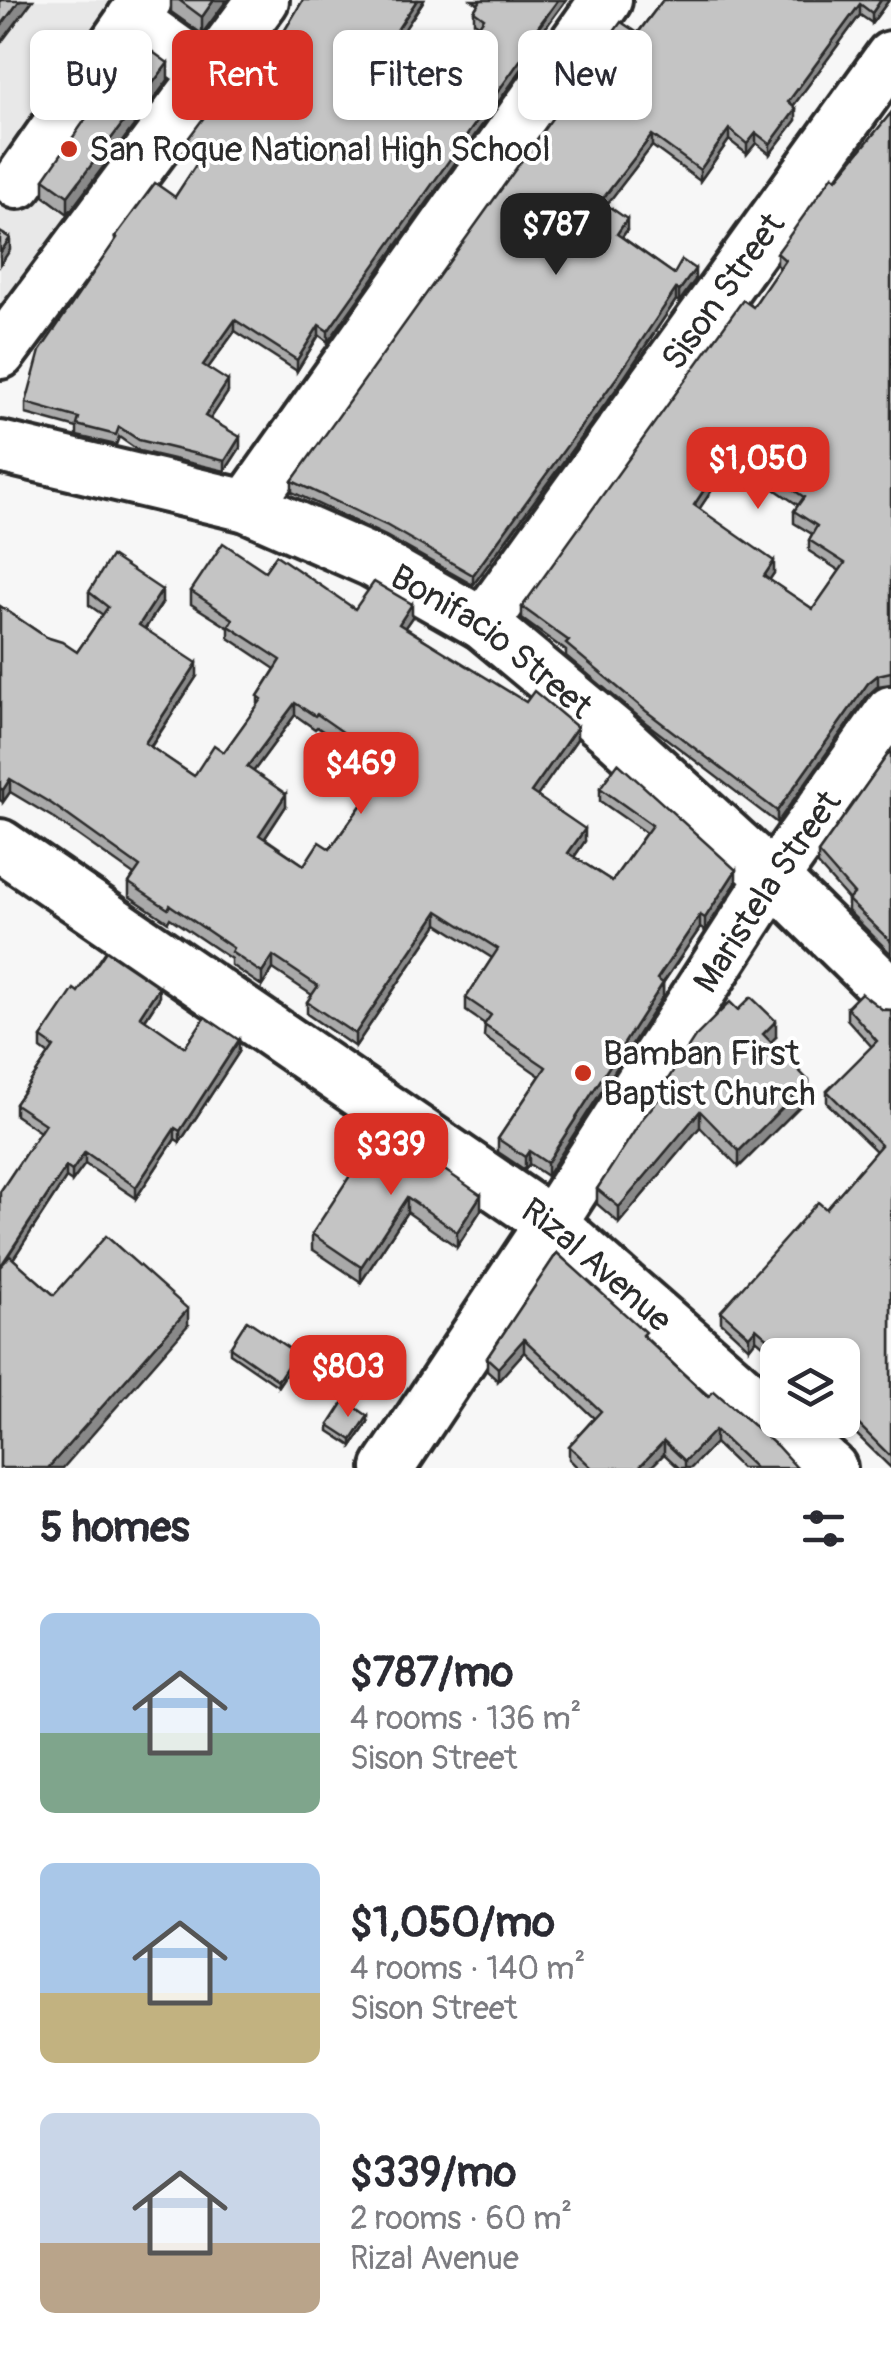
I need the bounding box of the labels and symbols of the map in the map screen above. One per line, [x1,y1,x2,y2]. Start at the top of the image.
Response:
place label: San Roque National High School [89,128,550,172]
marker: San Roque National High School [58,138,80,160]
pin: $787 [497,193,615,278]
street label: Sison Street [652,204,795,379]
pin: $1,050 [677,427,839,512]
street label: Bonifacio Street [382,555,602,729]
pin: $469 [302,732,420,817]
street label: Maristela Street [684,781,852,1001]
place label: Bamban First Baptist Church [603,1032,816,1116]
marker: Bamban First Baptist Church [572,1062,594,1084]
pin: $339 [332,1113,450,1198]
street label: Rizal Avenue [513,1188,681,1342]
pin: $803 [289,1335,407,1420]

